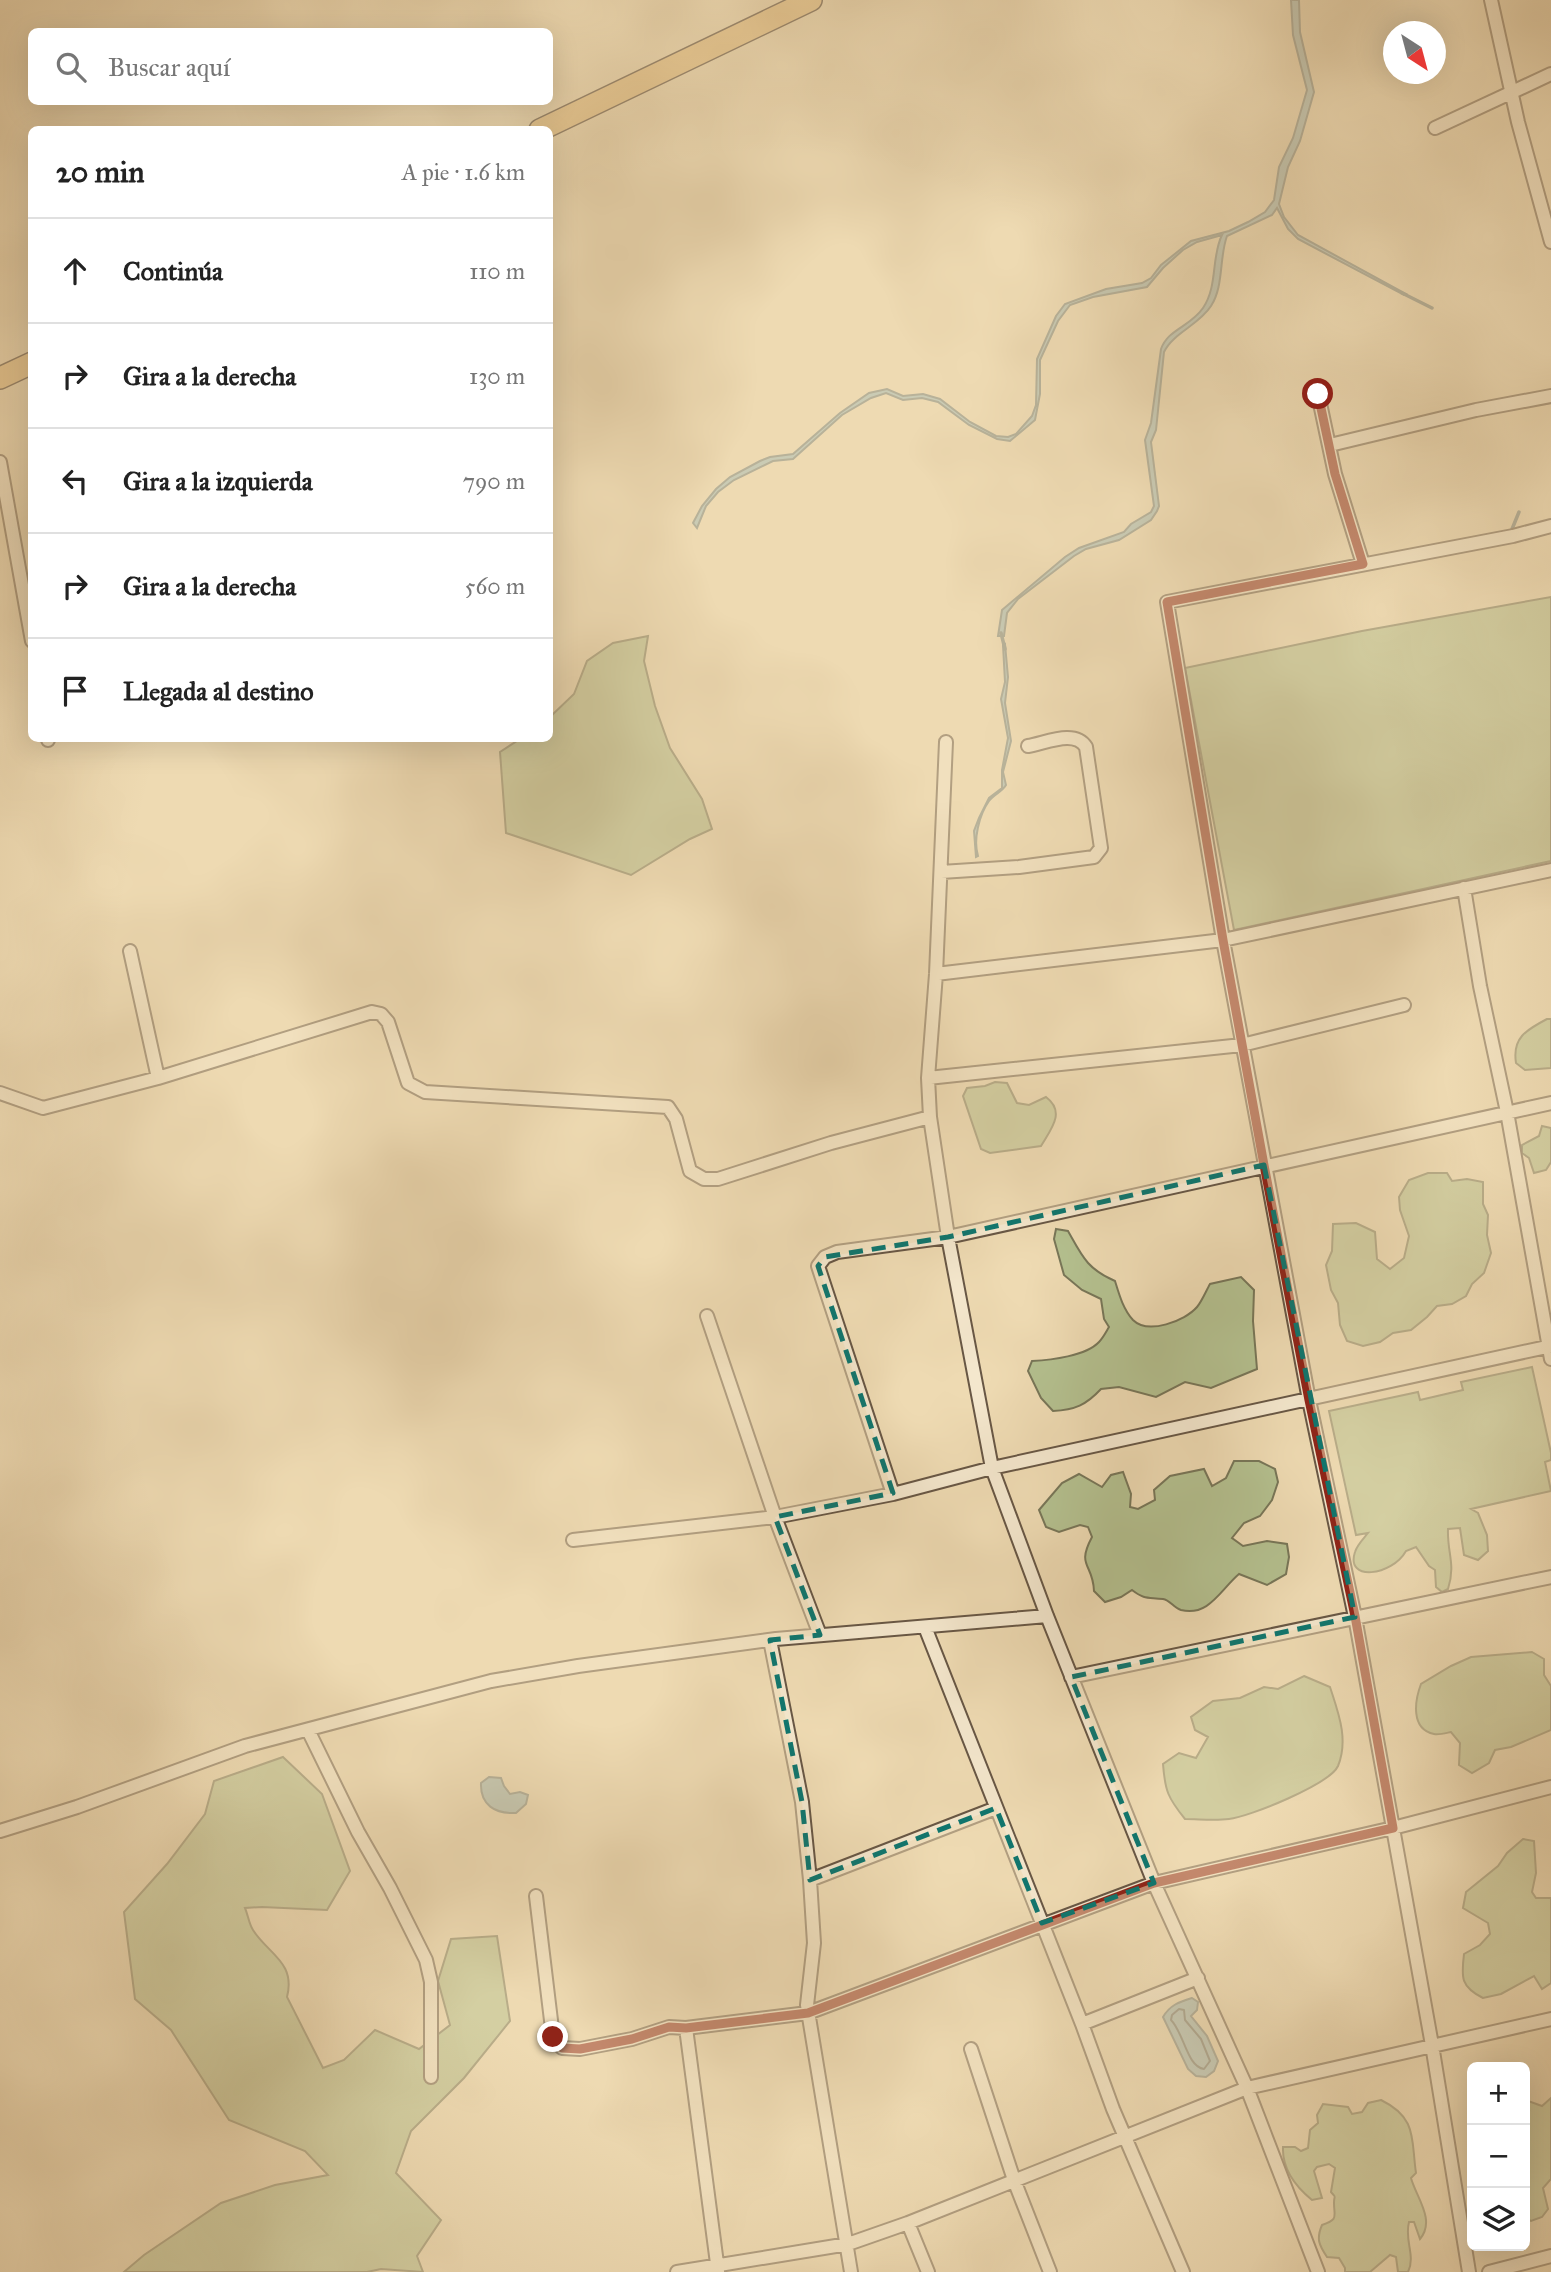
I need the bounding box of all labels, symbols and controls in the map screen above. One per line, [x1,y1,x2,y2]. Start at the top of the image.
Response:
north arrow [1383,21,1446,84]
search box [28,28,553,105]
icon: search [52,48,90,86]
text: Buscar aquí [108,51,230,83]
text: 20 min [56,154,144,190]
text: A pie · 1.6 km [402,158,525,186]
icon: ahead [56,252,94,290]
text: Continúa [123,255,223,287]
text: 110 m [469,257,525,285]
icon: right [56,357,94,395]
text: Gira a la derecha [123,360,296,392]
text: 130 m [469,362,525,390]
route start [1302,378,1333,409]
icon: left [56,462,94,500]
text: Gira a la izquierda [123,465,313,497]
text: 790 m [463,467,525,495]
icon: right [56,567,94,605]
text: Gira a la derecha [123,570,296,602]
text: 560 m [465,572,525,600]
icon: arrive [56,672,94,710]
text: Llegada al destino [123,675,314,707]
route end [537,2021,568,2052]
map controls [1467,2062,1530,2251]
button: + [1467,2062,1530,2125]
button: − [1467,2125,1530,2188]
button: layers [1467,2188,1530,2251]

